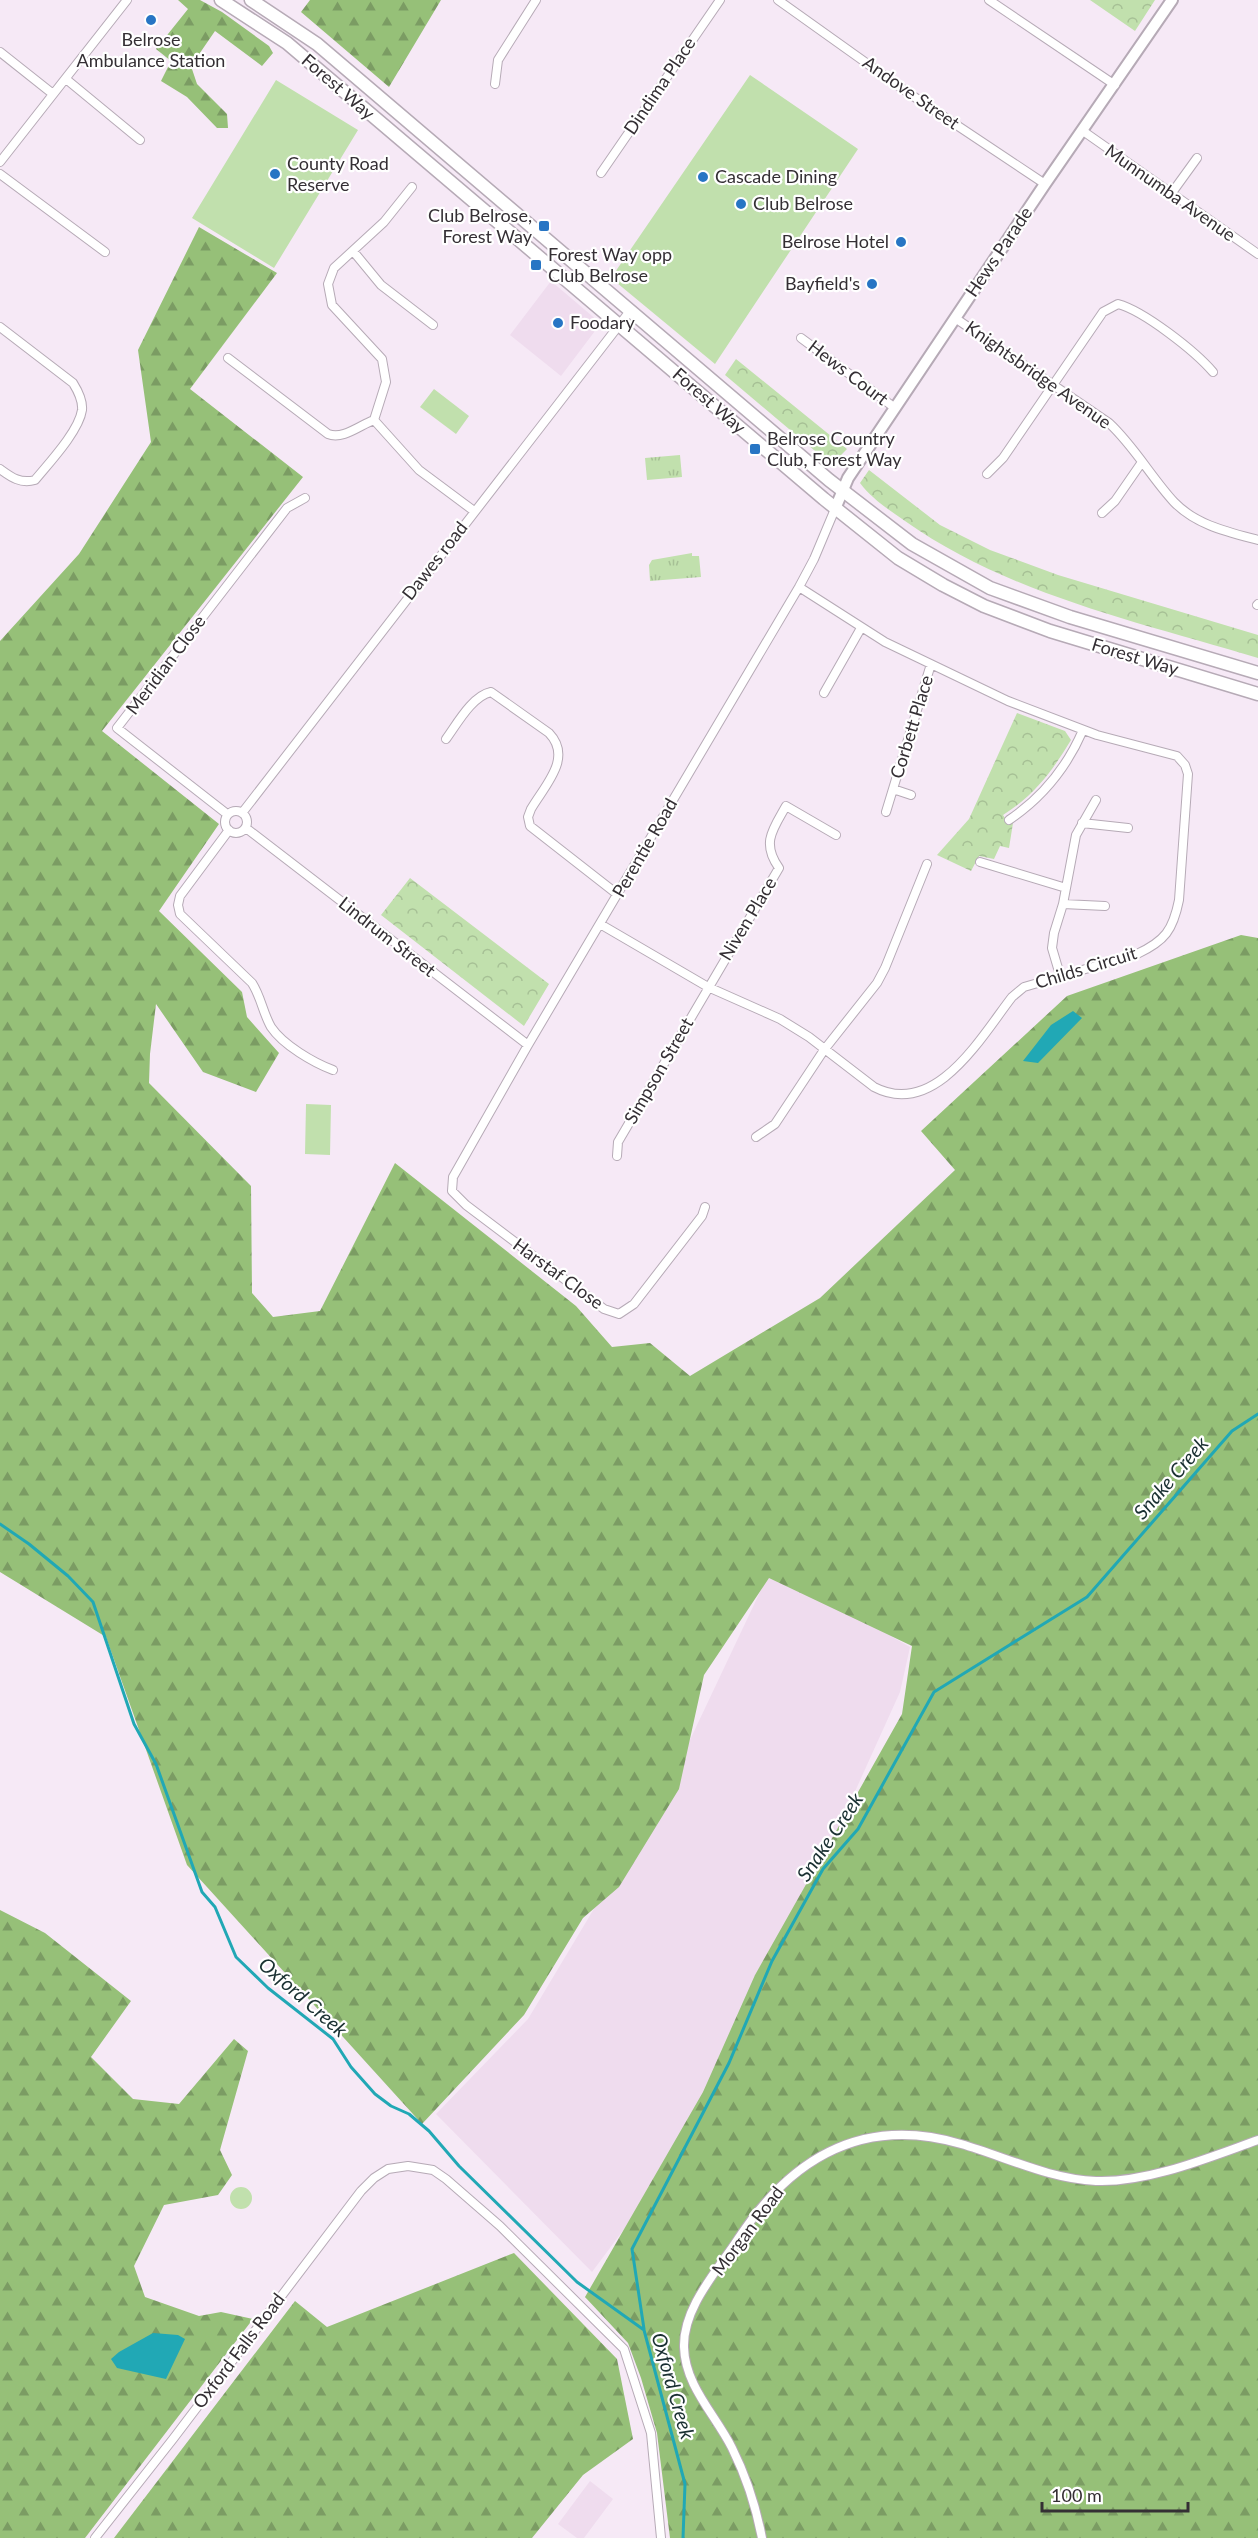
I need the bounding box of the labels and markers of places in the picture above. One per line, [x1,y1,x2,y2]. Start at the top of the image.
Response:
marker: Belrose Ambulance Station [144,13,158,27]
place label: Belrose Ambulance Station [77,28,225,71]
place label: County Road Reserve [287,152,389,195]
place label: Cascade Dining [715,165,837,187]
marker: County Road Reserve [268,167,282,181]
marker: Cascade Dining [696,170,710,184]
place label: Club Belrose [753,192,853,214]
marker: Club Belrose [734,197,748,211]
place label: Club Belrose, Forest Way [428,204,533,247]
marker: Club Belrose, Forest Way [537,219,551,233]
place label: Belrose Hotel [782,230,889,252]
marker: Belrose Hotel [894,235,908,249]
place label: Forest Way opp Club Belrose [548,243,672,286]
marker: Forest Way opp Club Belrose [529,258,543,272]
place label: Bayfield's [785,272,860,294]
marker: Bayfield's [865,277,879,291]
place label: Foodary [570,311,635,333]
marker: Foodary [551,316,565,330]
place label: Belrose Country Club, Forest Way [767,427,902,470]
marker: Belrose Country Club, Forest Way [748,442,762,456]

